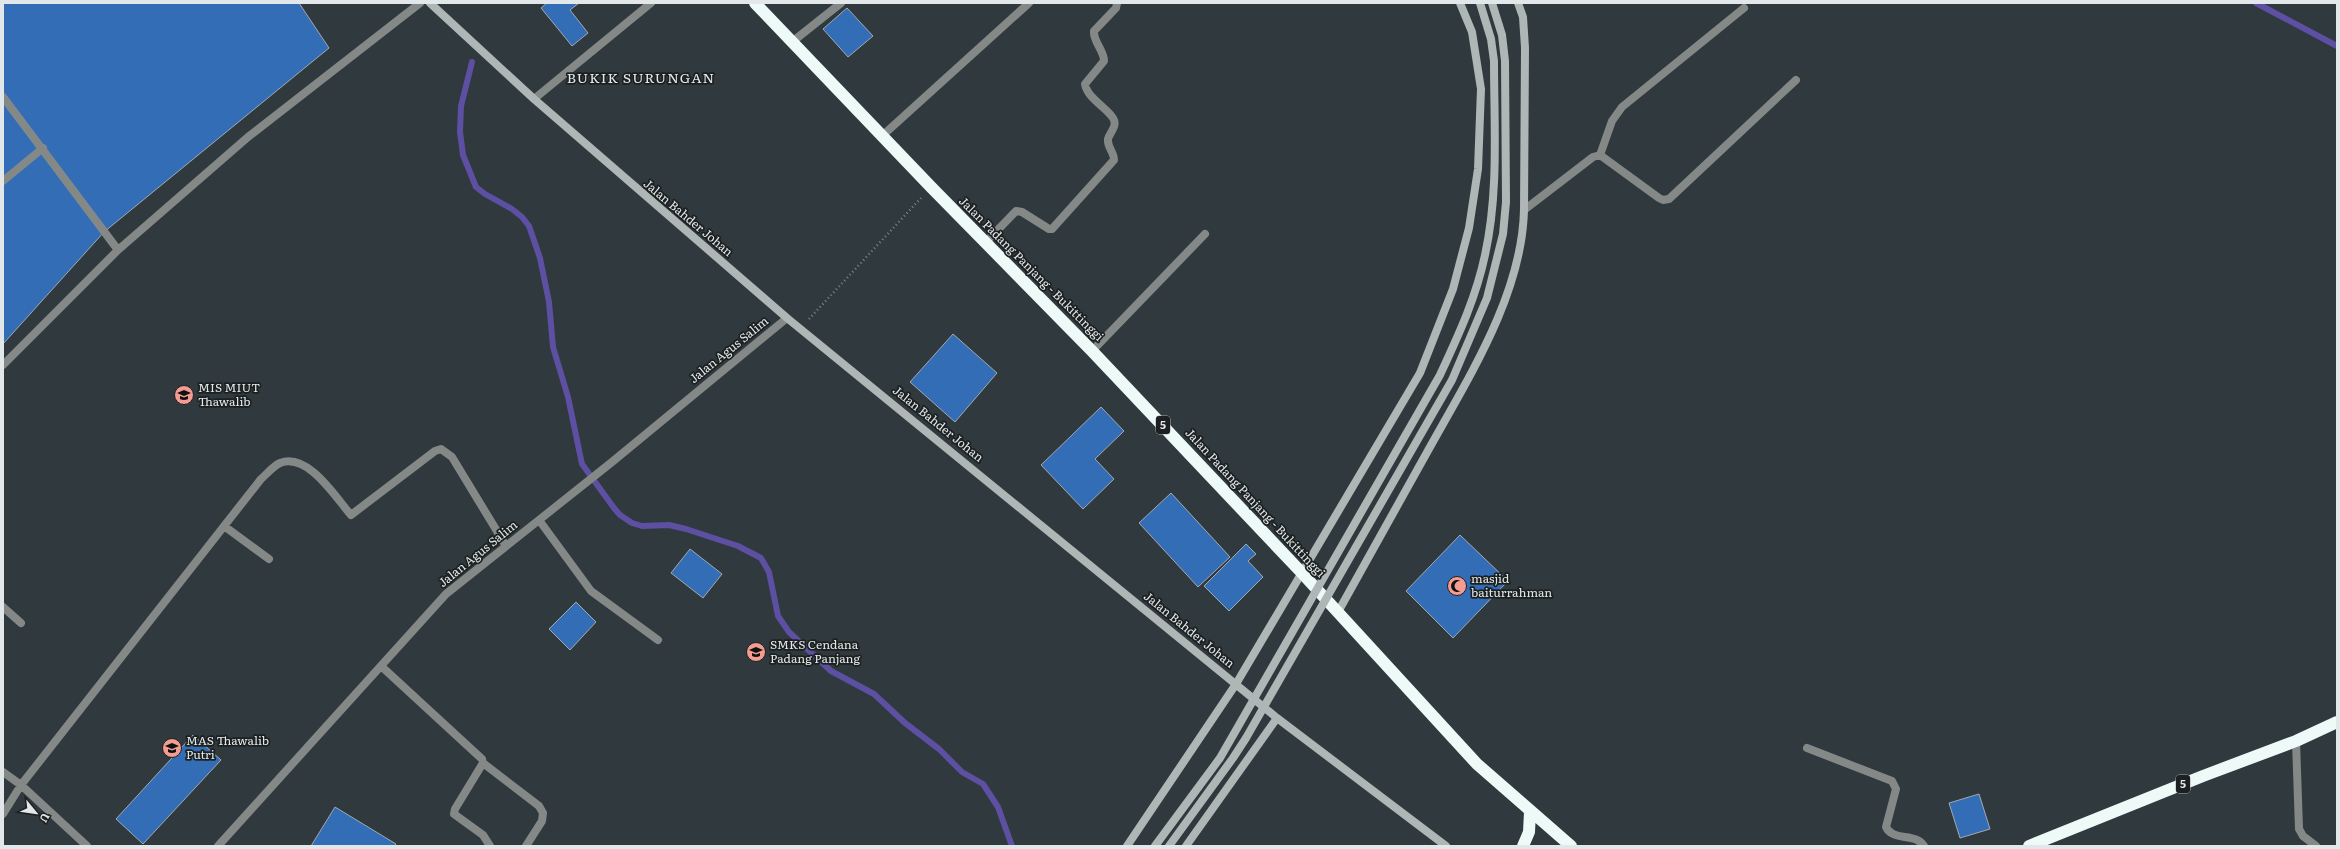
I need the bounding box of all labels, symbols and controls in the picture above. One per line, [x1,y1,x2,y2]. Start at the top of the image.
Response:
district label: BUKIK SURUNGAN [567,67,715,87]
street label: Jalan Bahder Johan [640,174,737,260]
street label: Jalan Padang Panjang - Bukittinggi [955,192,1108,345]
street label: Jalan Agus Salim [685,311,772,387]
place label: MIS MIUT Thawalib [198,378,260,410]
street label: Jalan Bahder Johan [889,381,988,466]
school or university icon: MIS MIUT Thawalib [173,384,195,406]
road number: 5 [1156,416,1170,434]
street label: Jalan Padang Panjang - Bukittinggi [1182,424,1330,581]
street label: Jalan Agus Salim [434,515,521,591]
place label: masjid baiturrahman [1471,569,1552,601]
mosque icon: masjid baiturrahman [1446,575,1468,597]
street label: Jalan Bahder Johan [1140,587,1239,672]
place label: SMKS Cendana Padang Panjang [770,635,861,667]
school or university icon: SMKS Cendana Padang Panjang [745,641,767,663]
place label: MAS Thawalib Putri [186,731,269,763]
school or university icon: MAS Thawalib Putri [161,737,183,759]
road number: 5 [2176,775,2190,793]
north arrow [16,793,56,833]
text: U [36,811,55,826]

